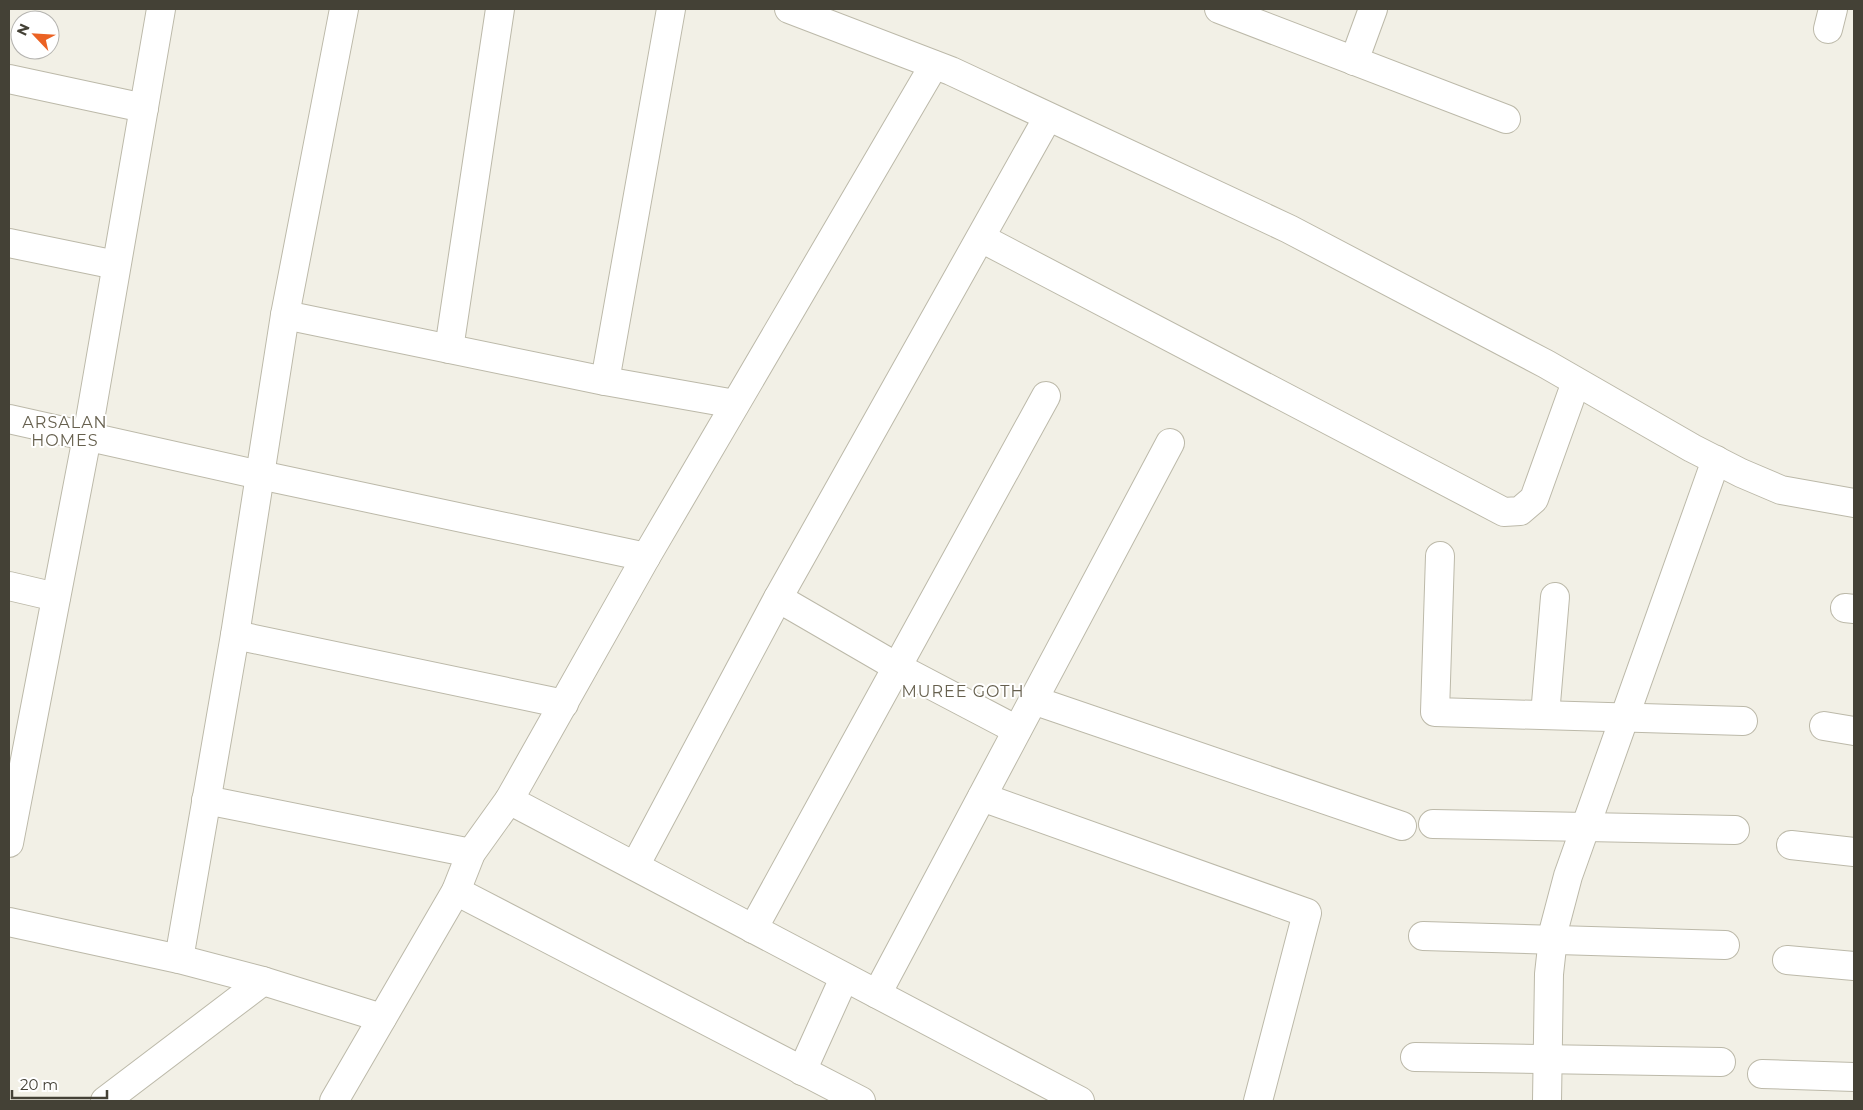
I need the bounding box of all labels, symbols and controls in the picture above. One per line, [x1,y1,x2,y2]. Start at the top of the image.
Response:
north arrow [10,10,60,60]
text: N [13,21,34,38]
district label: ARSALAN HOMES [22,413,108,450]
district label: MUREE GOTH [902,682,1024,701]
scale bar [12,1068,108,1100]
text: 20 m [20,1075,58,1094]

